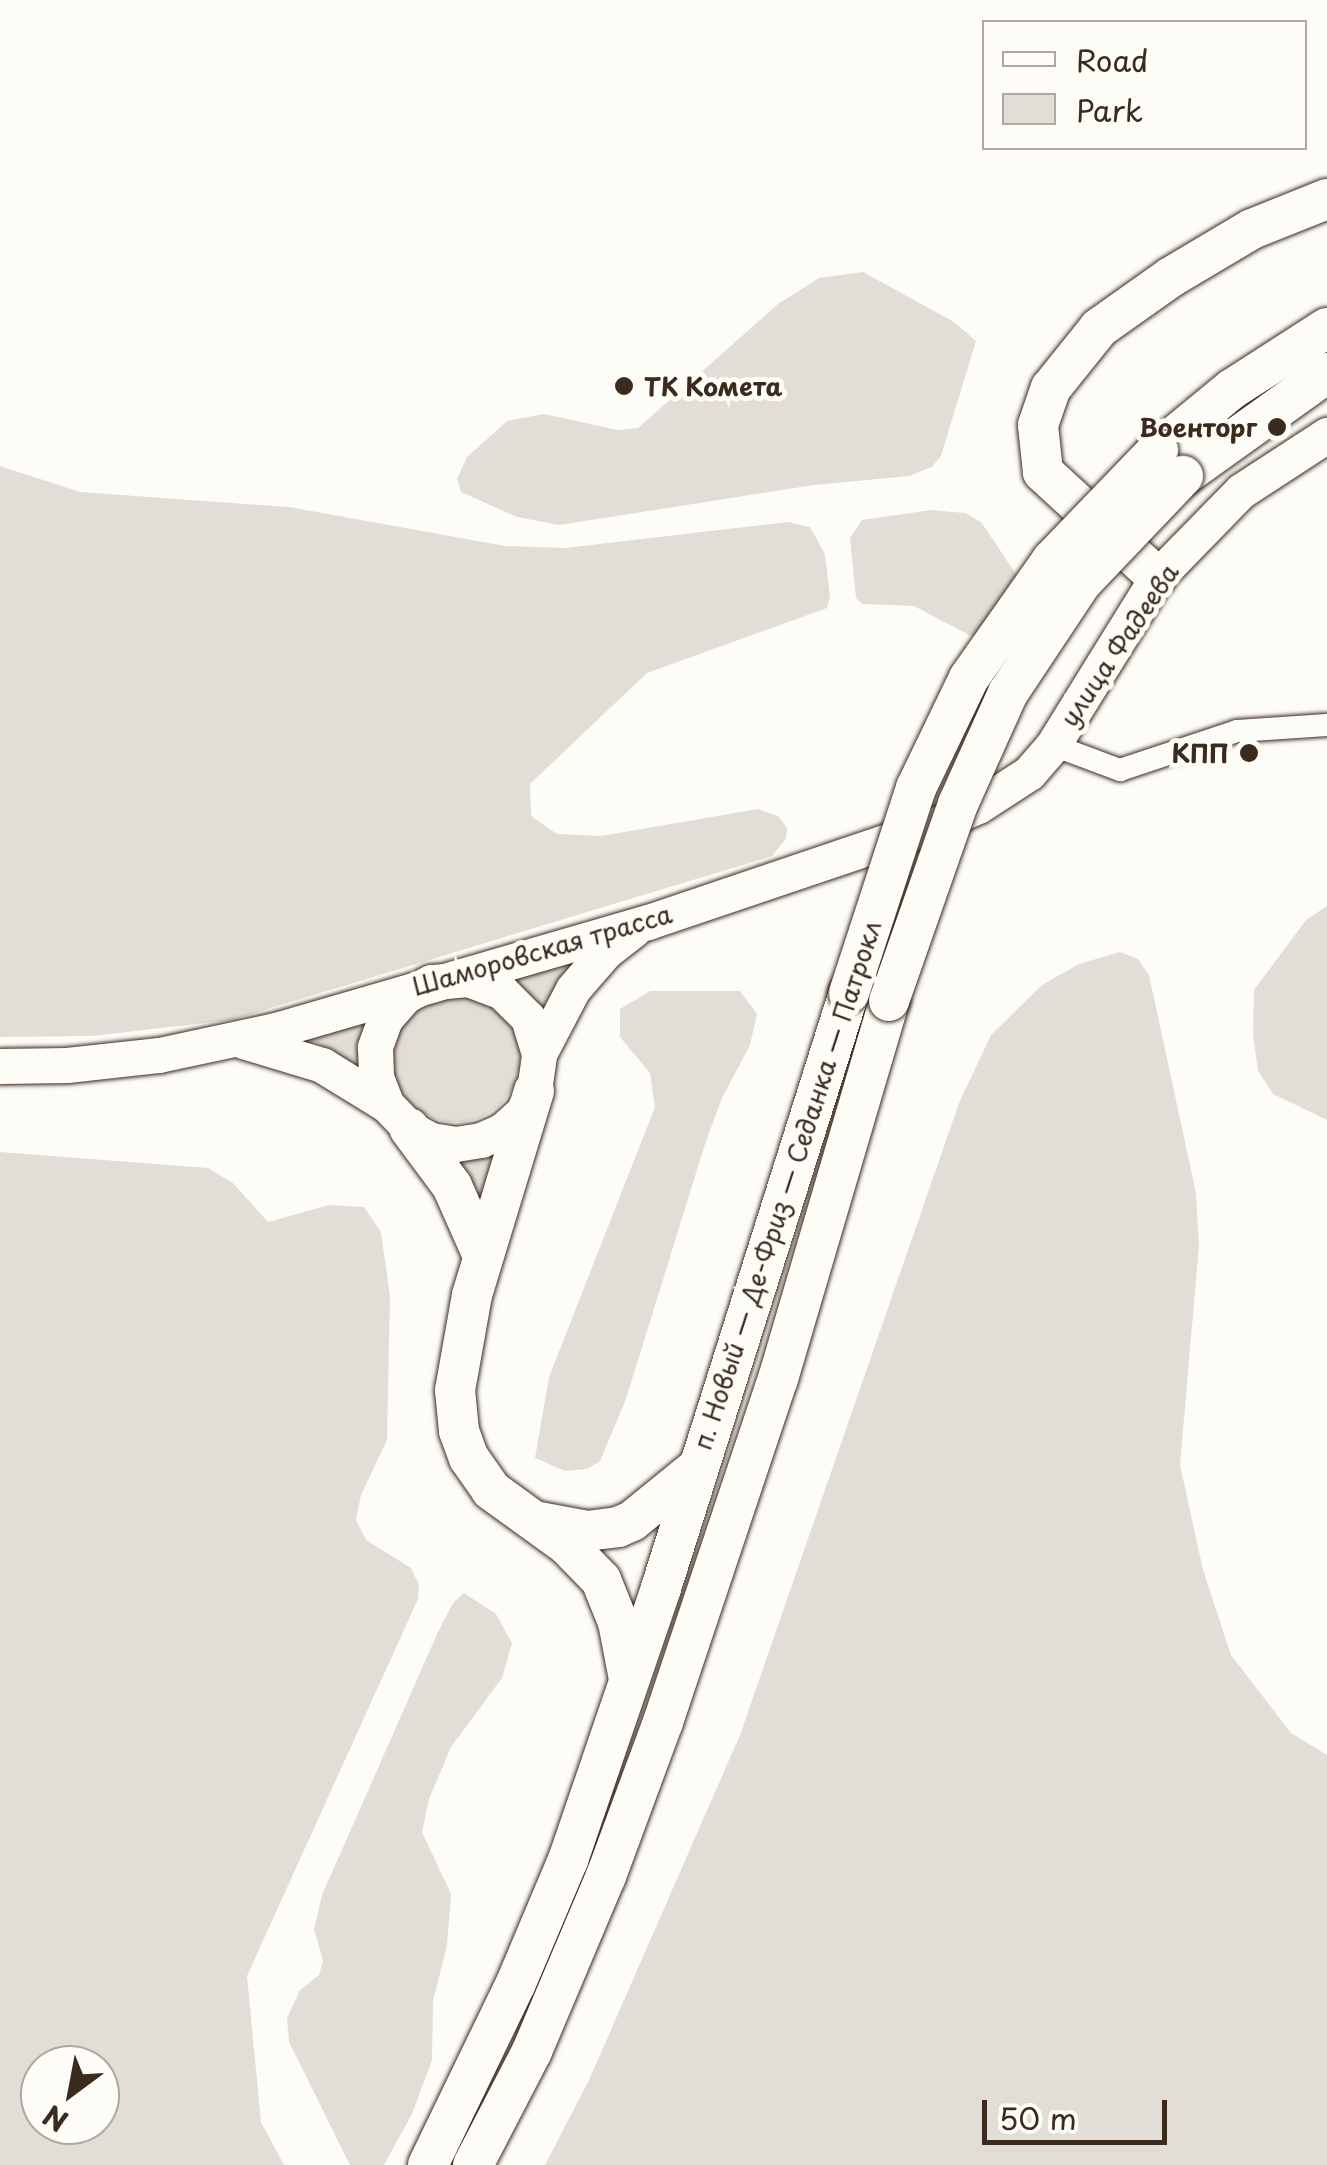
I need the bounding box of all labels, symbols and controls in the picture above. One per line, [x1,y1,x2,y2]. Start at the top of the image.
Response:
legend [982,20,1307,150]
text: Road [1076,37,1149,82]
text: Park [1076,87,1143,132]
place label: ТК Комета [644,371,785,401]
marker: ТК Комета [613,375,635,397]
place label: Военторг [1139,412,1257,442]
marker: Военторг [1266,416,1288,438]
street label: улица Фадеева [1054,558,1184,732]
place label: КПП [1171,738,1229,768]
marker: КПП [1238,742,1260,764]
street label: Шаморовская трасса [408,898,676,1002]
street label: п. Новый — Де-Фриз — Седанка — Патрокл [687,916,887,1454]
north arrow [20,2045,120,2145]
scale bar [987,2080,1172,2142]
text: N [34,2095,76,2143]
text: 50 m [999,2095,1077,2140]

